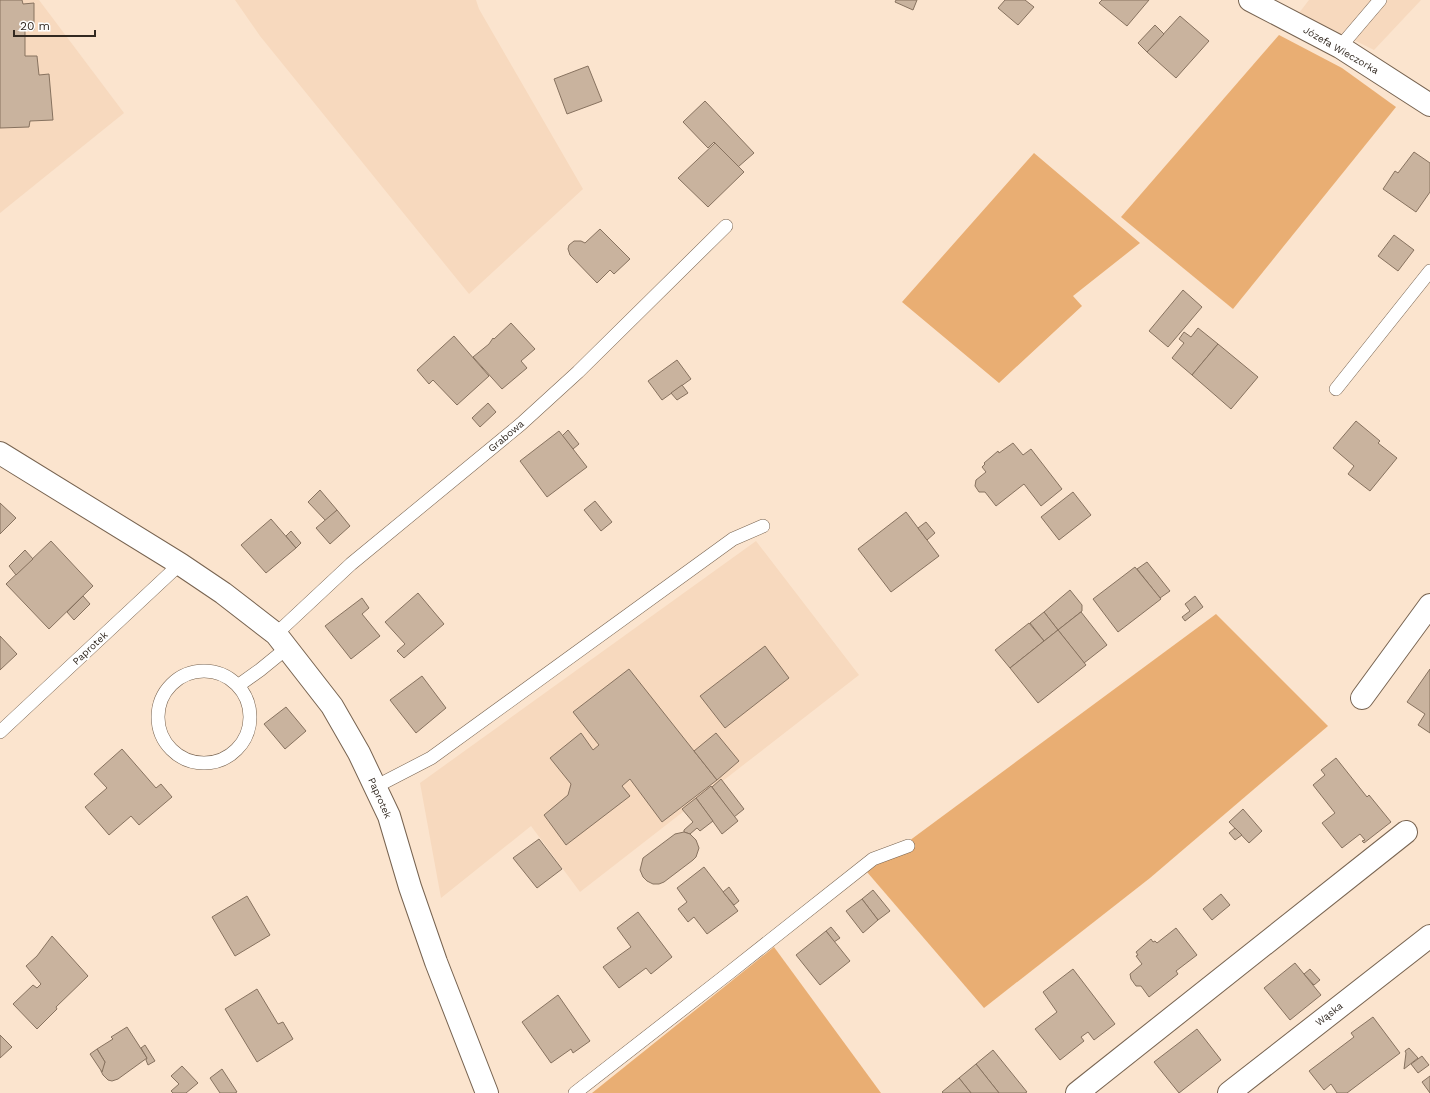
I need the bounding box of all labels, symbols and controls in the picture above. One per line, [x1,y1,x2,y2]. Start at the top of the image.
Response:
scale bar [14,12,95,38]
text: 20 m [20,19,50,33]
street label: Józefa Wieczorka [1301,24,1381,76]
street label: Grabowa [486,418,526,454]
street label: Paprotek [70,629,110,667]
street label: Paprotek [366,776,394,820]
street label: Wąska [1313,1000,1345,1028]

